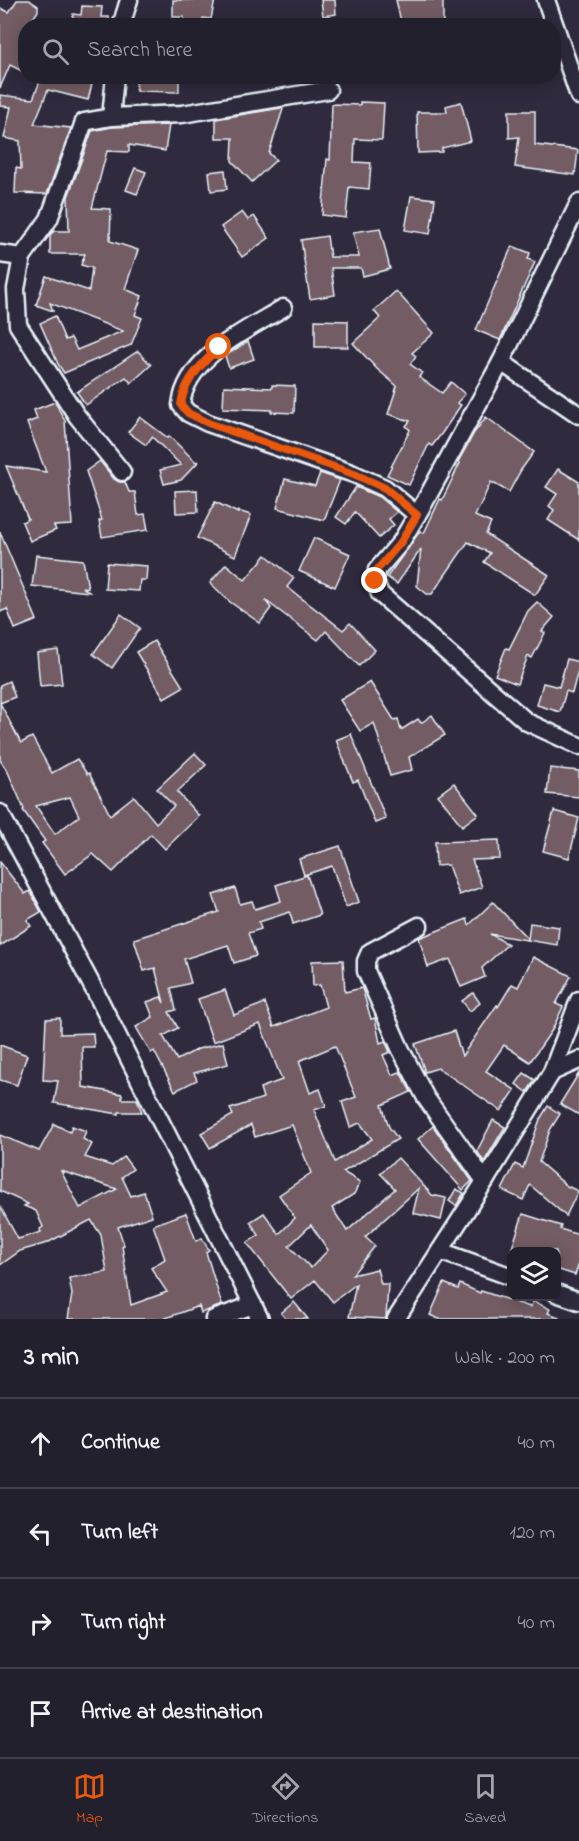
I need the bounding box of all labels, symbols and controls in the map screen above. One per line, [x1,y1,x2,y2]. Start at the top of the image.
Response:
search box [18,18,561,84]
icon: search [39,35,72,68]
text: Search here [87,35,192,67]
route start [205,333,231,359]
route end [361,567,387,593]
map controls [507,1247,561,1301]
button: layers [507,1247,561,1301]
text: 3 min [24,1339,79,1377]
text: Walk · 200 m [455,1344,555,1373]
icon: ahead [24,1427,57,1460]
text: Continue [81,1427,160,1459]
text: 40 m [518,1429,555,1458]
icon: left [24,1517,57,1550]
text: Turn left [81,1517,158,1549]
text: 120 m [510,1519,555,1548]
icon: right [24,1607,57,1640]
text: Turn right [81,1607,166,1639]
text: 40 m [518,1609,555,1638]
icon: arrive [24,1697,57,1730]
text: Arrive at destination [81,1697,263,1729]
tab: Map [73,1770,106,1830]
tab: Directions [252,1770,318,1830]
tab: Saved [464,1770,506,1830]

